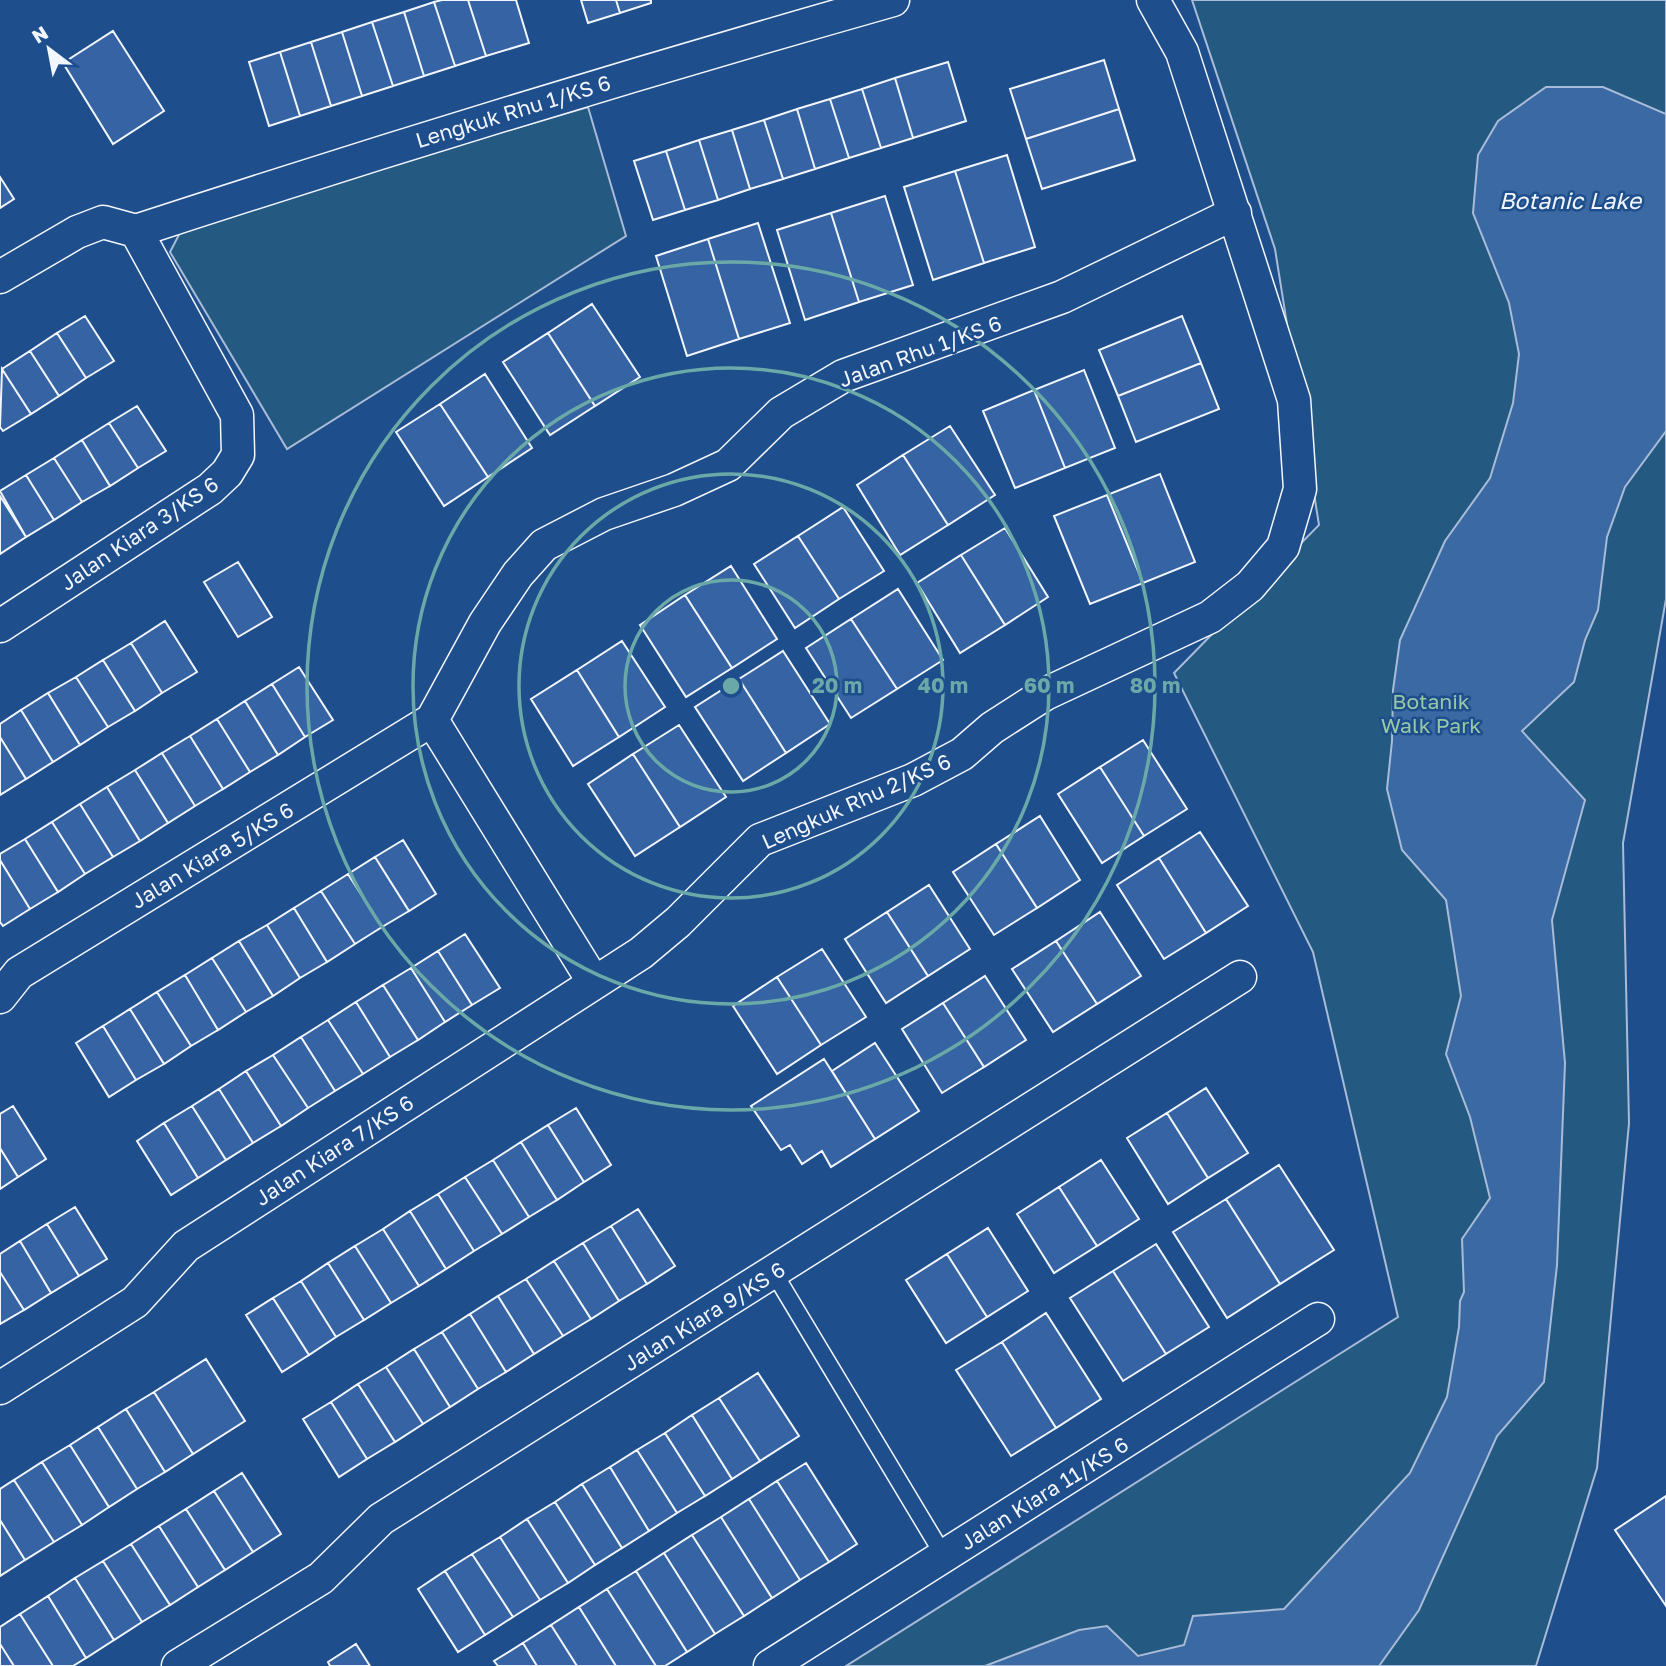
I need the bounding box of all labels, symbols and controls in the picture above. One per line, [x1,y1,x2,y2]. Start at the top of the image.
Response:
north arrow [14,14,84,84]
text: N [28,21,52,48]
street label: Lengkuk Rhu 1/KS 6 [412,69,614,153]
water label: Botanic Lake [1499,186,1643,214]
street label: Jalan Rhu 1/KS 6 [835,310,1005,392]
street label: Jalan Kiara 3/KS 6 [55,470,223,596]
text: 20 m [812,672,862,698]
text: 40 m [918,672,968,698]
text: 60 m [1024,672,1074,698]
text: 80 m [1130,672,1180,698]
centre of rings [719,674,743,698]
park label: Botanik Walk Park [1381,688,1481,738]
street label: Lengkuk Rhu 2/KS 6 [757,748,955,854]
street label: Jalan Kiara 5/KS 6 [126,796,298,914]
street label: Jalan Kiara 7/KS 6 [250,1089,418,1211]
street label: Jalan Kiara 9/KS 6 [618,1256,790,1376]
street label: Jalan Kiara 11/KS 6 [955,1431,1133,1555]

